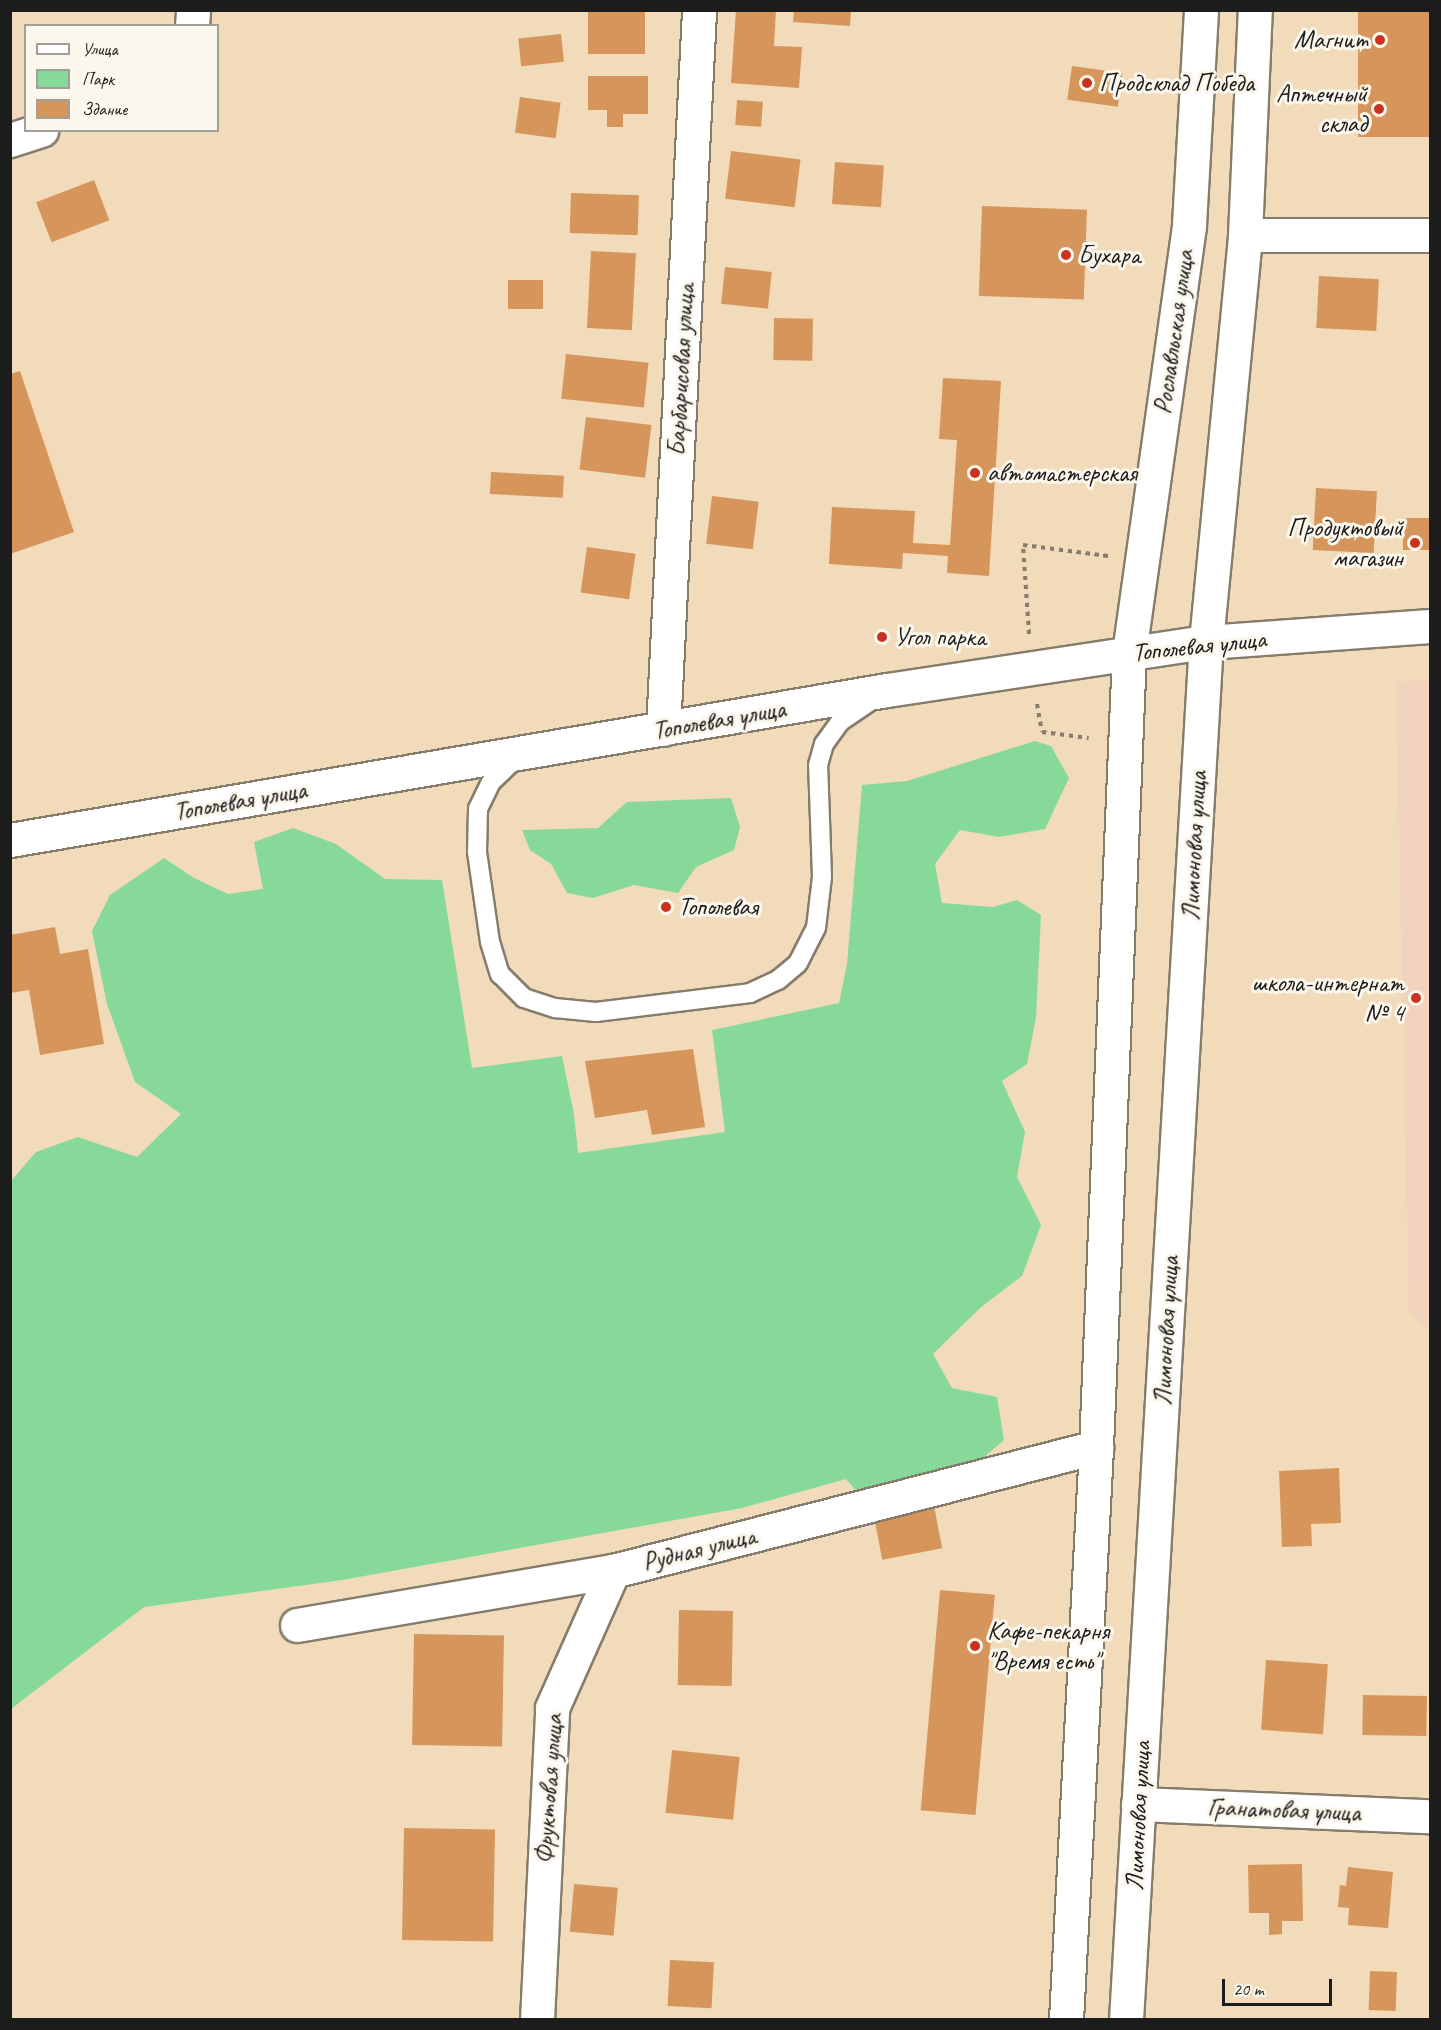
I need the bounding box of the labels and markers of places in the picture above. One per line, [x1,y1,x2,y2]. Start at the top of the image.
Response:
place label: Магнит [1294,24,1368,56]
marker: Магнит [1373,33,1387,47]
place label: Продсклад Победа [1099,67,1254,99]
marker: Продсклад Победа [1080,76,1094,90]
place label: Аптечный склад [1276,78,1367,140]
marker: Аптечный склад [1372,102,1386,116]
place label: Бухара [1078,239,1140,271]
marker: Бухара [1059,248,1073,262]
place label: автомастерская [987,457,1137,489]
marker: автомастерская [968,466,982,480]
place label: Продуктовый магазин [1287,512,1403,574]
marker: Продуктовый магазин [1408,536,1422,550]
place label: Угол парка [894,621,987,653]
marker: Угол парка [875,630,889,644]
place label: Тополевая [678,891,758,923]
marker: Тополевая [659,900,673,914]
place label: школа-интернат № 4 [1251,967,1404,1028]
marker: школа-интернат № 4 [1409,991,1423,1005]
place label: Кафе-пекарня "Время есть" [987,1615,1109,1676]
marker: Кафе-пекарня "Время есть" [968,1639,982,1653]

